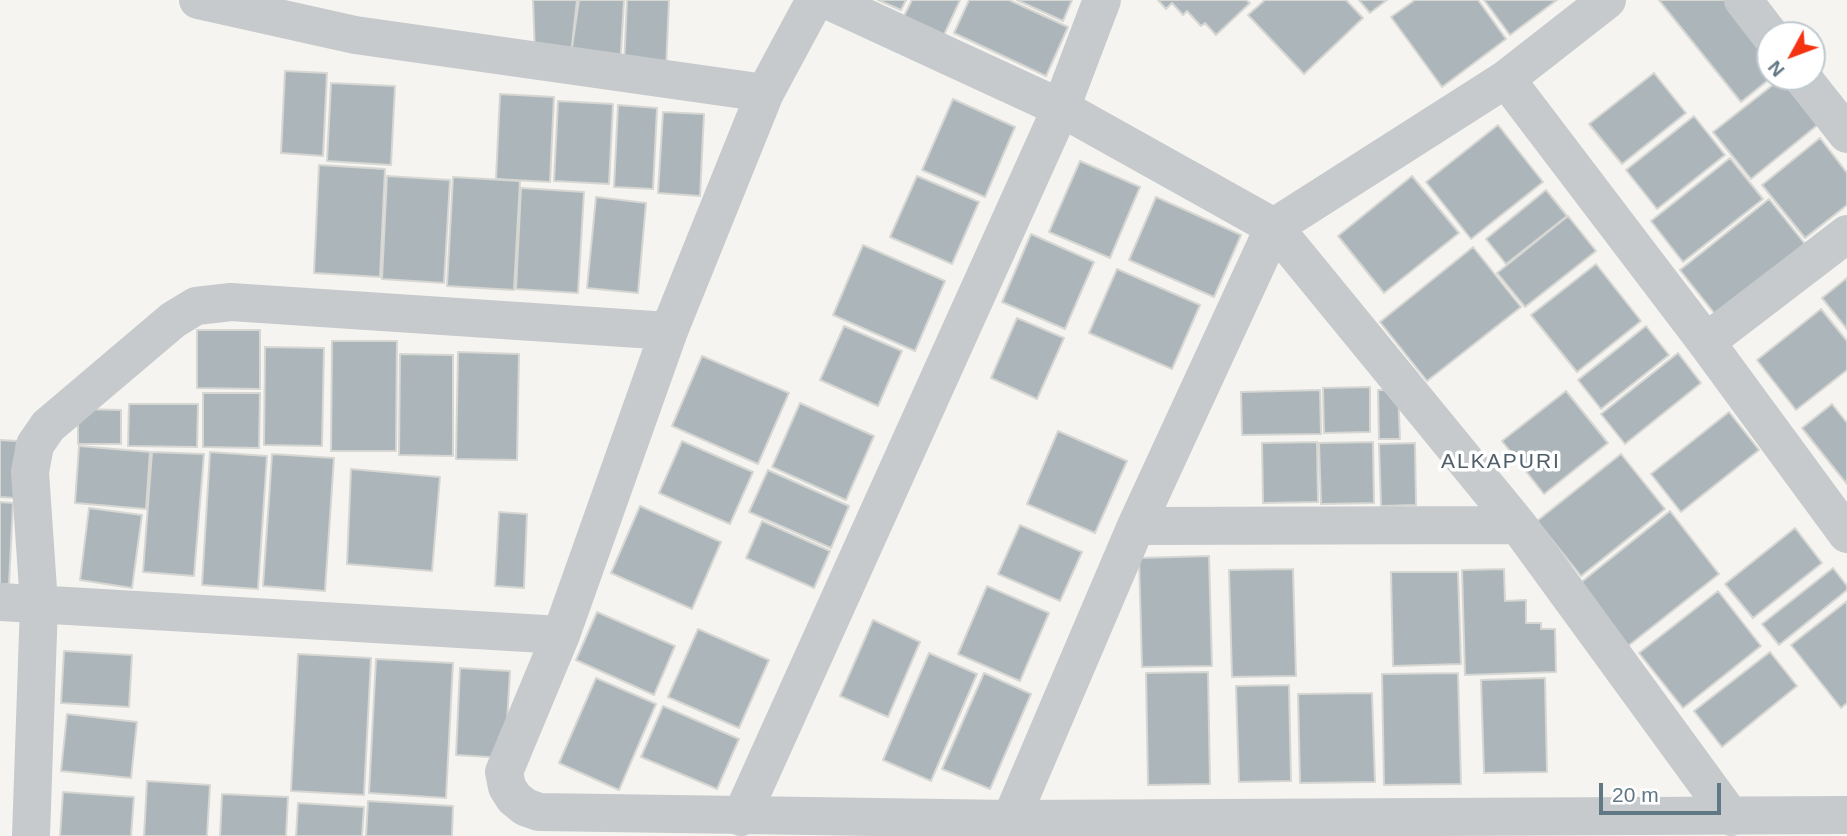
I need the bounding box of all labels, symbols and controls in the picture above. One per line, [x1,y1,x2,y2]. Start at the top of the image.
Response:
north arrow [1756,21,1826,91]
text: N [1764,57,1789,81]
district label: ALKAPURI [1442,449,1560,475]
scale bar [1602,770,1724,814]
text: 20 m [1612,783,1659,806]

